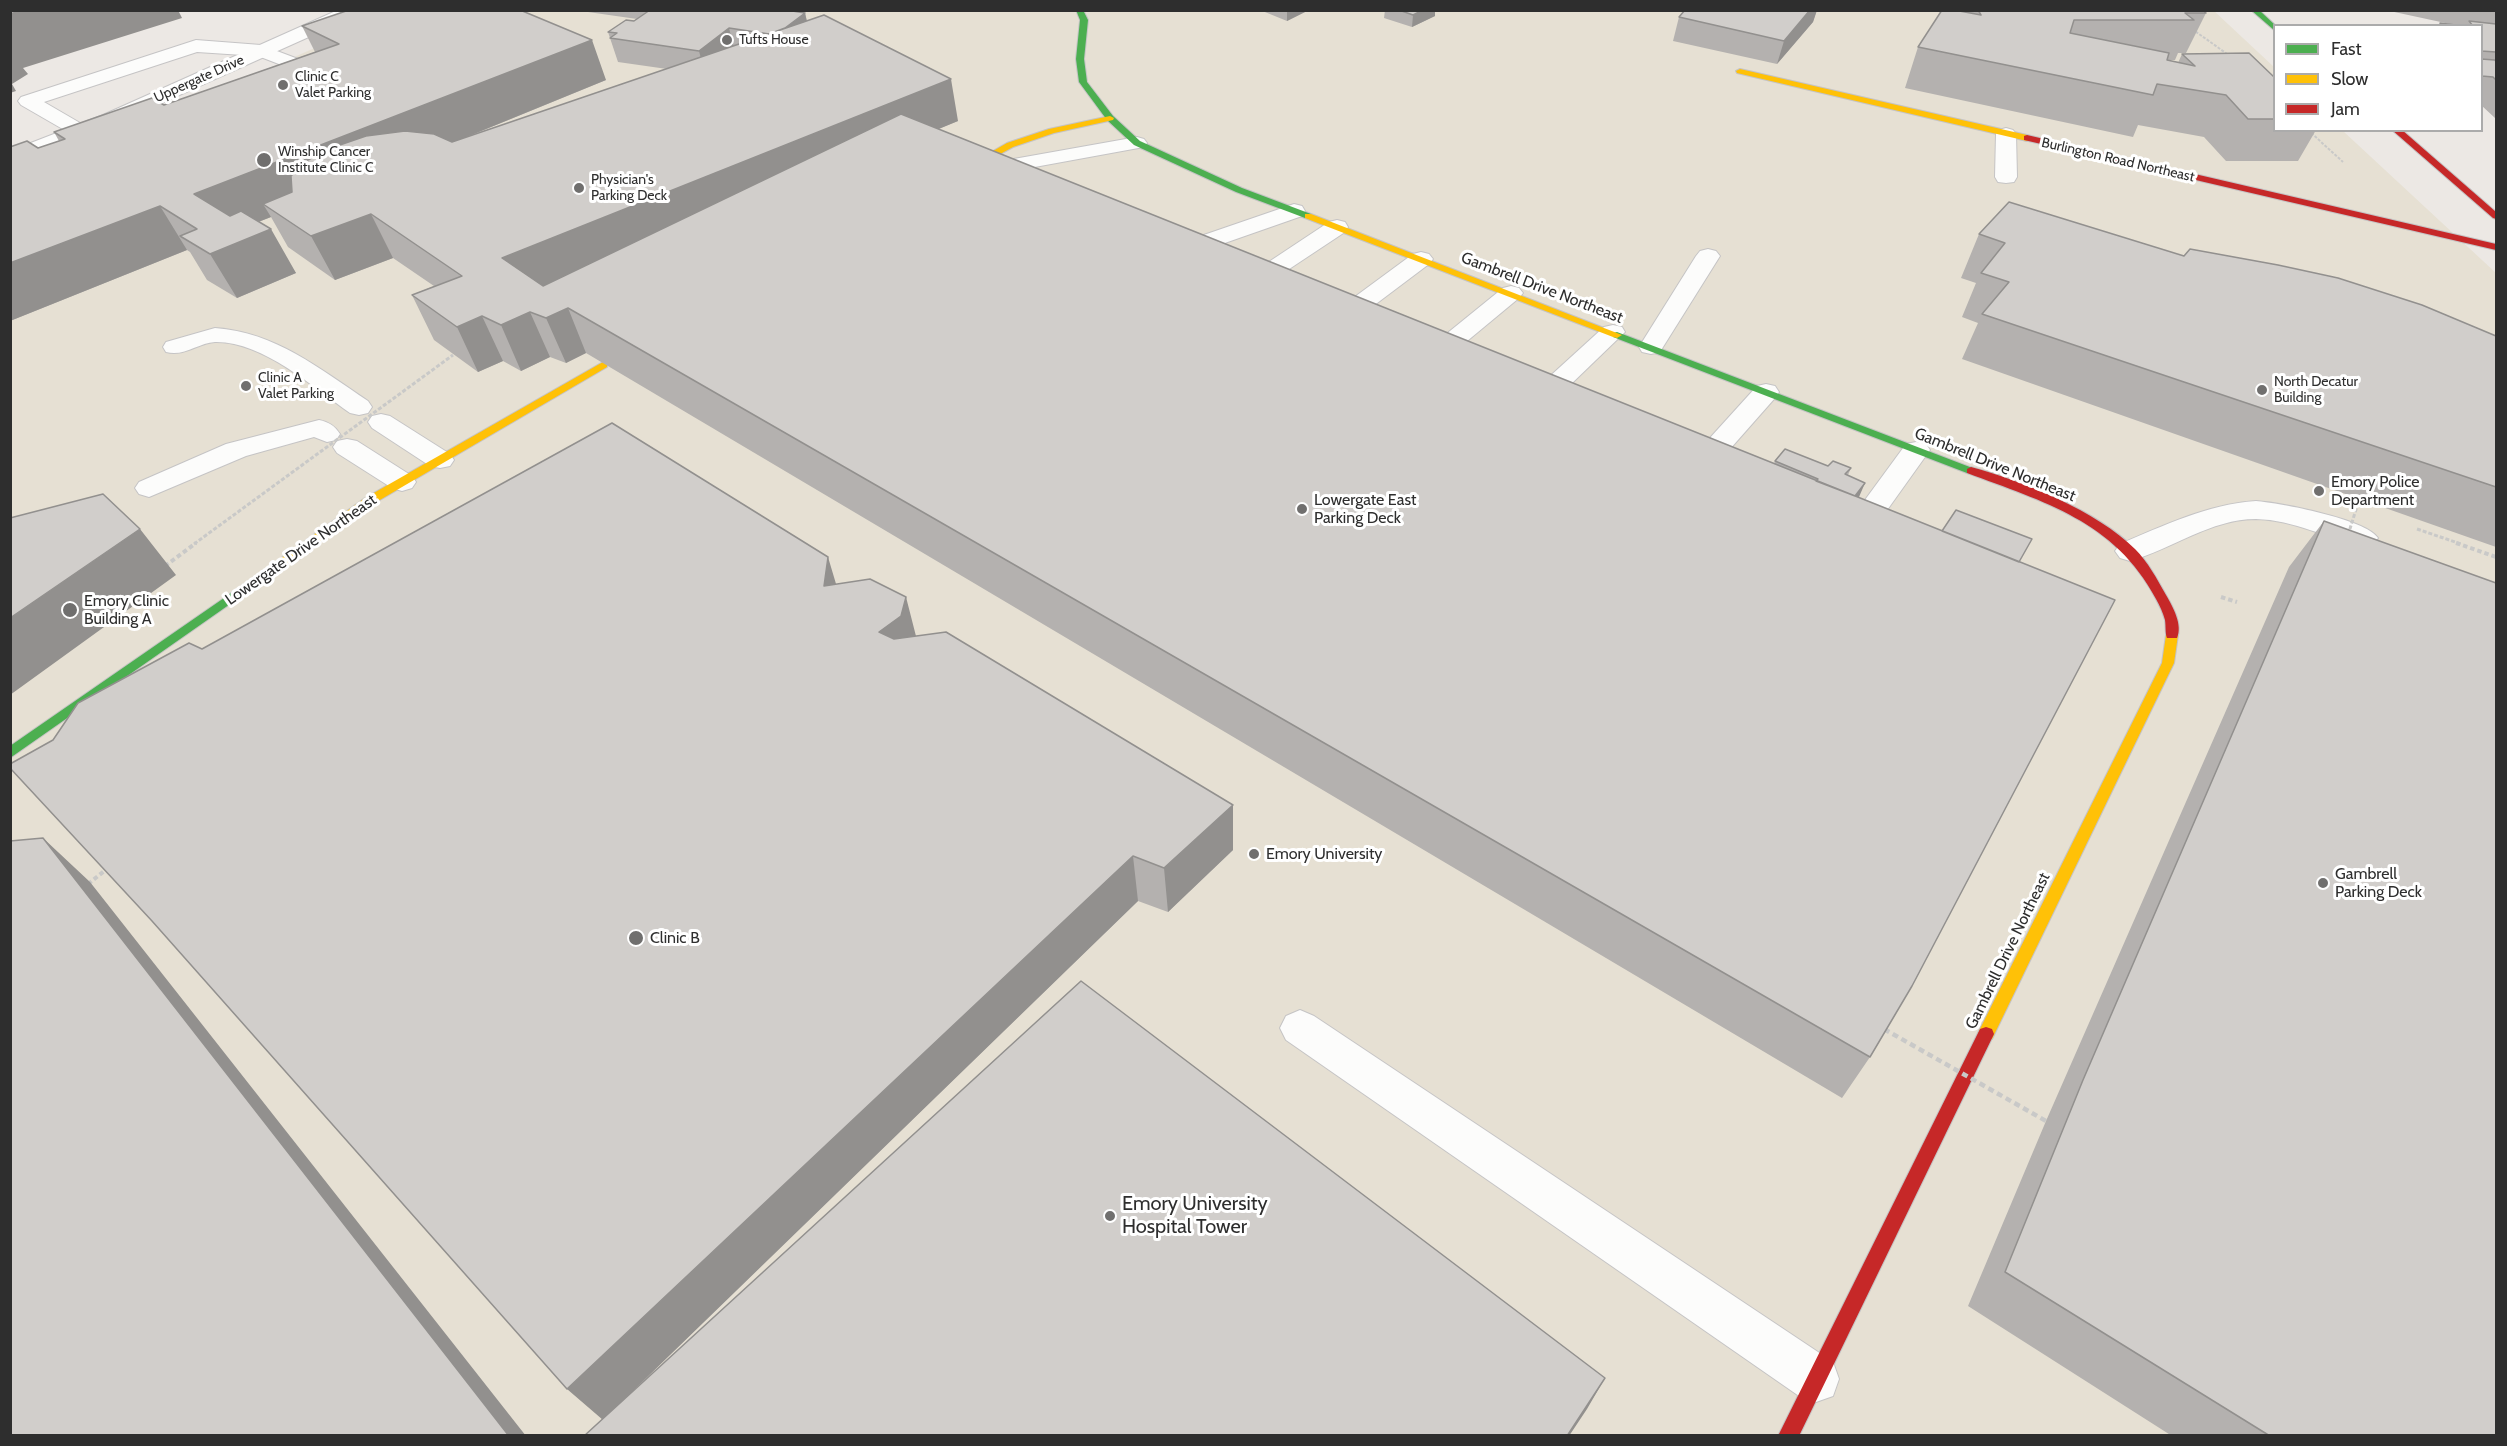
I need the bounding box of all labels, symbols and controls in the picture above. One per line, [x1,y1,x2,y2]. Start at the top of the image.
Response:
legend [2273,24,2483,132]
place label: Tufts House [739,32,809,48]
marker: Tufts House [720,33,734,47]
text: Fast [2331,38,2362,60]
street label: Uppergate Drive [151,52,247,106]
text: Slow [2331,68,2368,90]
place label: Clinic C Valet Parking [295,69,371,102]
marker: Clinic C Valet Parking [276,78,290,92]
text: Jam [2331,98,2360,120]
street label: Burlington Road Northeast [2040,134,2196,186]
place label: Winship Cancer Institute Clinic C [278,144,374,176]
marker: Winship Cancer Institute Clinic C [255,151,273,169]
place label: Physician's Parking Deck [591,172,667,204]
marker: Physician's Parking Deck [572,181,586,195]
street label: Gambrell Drive Northeast [1458,248,1626,328]
place label: Clinic A Valet Parking [258,370,334,402]
place label: North Decatur Building [2274,374,2358,406]
marker: Clinic A Valet Parking [239,379,253,393]
marker: North Decatur Building [2255,383,2269,397]
street label: Gambrell Drive Northeast [1912,424,2078,506]
place label: Emory Police Department [2331,472,2420,510]
marker: Emory Police Department [2312,484,2326,498]
street label: Lowergate Drive Northeast [222,490,380,610]
place label: Lowergate East Parking Deck [1314,490,1416,528]
marker: Lowergate East Parking Deck [1295,502,1309,516]
place label: Emory Clinic Building A [84,591,169,629]
marker: Emory Clinic Building A [61,601,79,619]
place label: Emory University [1266,844,1382,864]
marker: Emory University [1247,847,1261,861]
place label: Gambrell Parking Deck [2335,864,2422,902]
street label: Gambrell Drive Northeast [1962,870,2054,1032]
marker: Gambrell Parking Deck [2316,876,2330,890]
place label: Clinic B [650,928,700,948]
marker: Clinic B [627,929,645,947]
place label: Emory University Hospital Tower [1122,1192,1268,1239]
marker: Emory University Hospital Tower [1103,1209,1117,1223]

